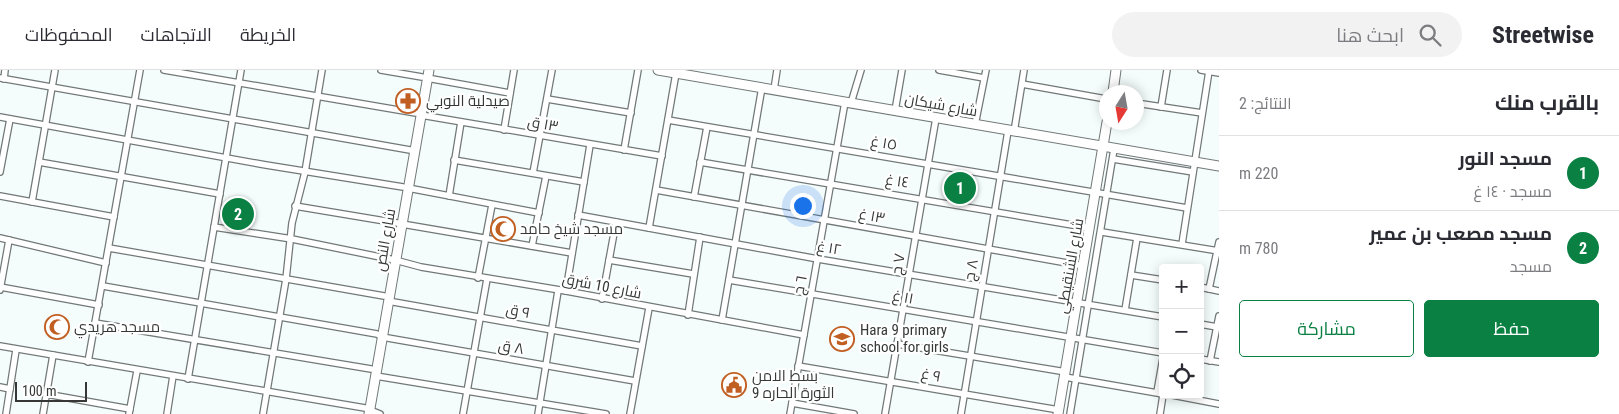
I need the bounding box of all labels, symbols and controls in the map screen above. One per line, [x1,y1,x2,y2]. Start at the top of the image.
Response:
search box [1112,12,1462,57]
icon: search [1416,21,1444,49]
text: Streetwise [1492,21,1594,49]
text: المحفوظات [25,24,113,45]
text: الاتجاهات [141,24,212,45]
text: الخريطة [240,24,296,45]
text: ابحث هنا [1336,24,1404,47]
north arrow [1099,85,1144,130]
pharmacy icon: صيدلية النوبي [395,88,421,114]
street label: شارع شيكان [903,90,979,122]
text: بالقرب منك [1495,91,1599,115]
place label: صيدلية النوبي [426,92,510,113]
text: النتائج: 2 [1239,94,1291,113]
street label: ١٣ ق [526,112,560,137]
street label: ١٥ غ [869,132,899,156]
text: مسجد النور [1458,147,1552,170]
text: 220 m [1239,164,1278,183]
text: 1 [1579,164,1587,183]
pin: 1 [944,169,976,207]
street label: ١٤ غ [884,170,910,194]
text: مسجد · ١٤ غ [1474,182,1552,201]
your location [790,193,816,219]
pin: 2 [222,195,254,233]
street label: ١٣ غ [857,205,887,229]
street label: شارع النص [371,207,401,273]
mosque icon: مسجد شيخ حامد [490,216,516,242]
street label: شارع الشنقيطي [1053,217,1090,316]
place label: مسجد شيخ حامد [520,220,623,240]
text: مسجد مصعب بن عمير [1369,222,1552,245]
street label: ١٢ غ [815,237,842,261]
text: 780 m [1239,239,1278,258]
text: 2 [1579,239,1587,258]
street label: ٧ ج [887,252,911,276]
text: مسجد [1510,257,1552,276]
street label: ٨ ج [960,258,984,283]
map controls [1159,264,1204,399]
button: + [1159,264,1204,309]
street label: شارع 10 شرق [560,269,643,304]
street label: ٦ ج [789,274,813,297]
street label: ١١ غ [891,286,915,310]
street label: ٩ ق [504,300,531,323]
button: مشاركة [1239,300,1414,357]
button: حفظ [1424,300,1599,357]
button: − [1159,309,1204,354]
mosque icon: مسجد هريدي [44,314,70,340]
place label: مسجد هريدي [74,318,160,339]
place label: Hara 9 primary school for girls [860,321,949,356]
school or university icon: Hara 9 primary school for girls [829,326,855,352]
street label: ٨ ق [497,336,525,359]
button: locate [1159,354,1204,399]
street label: ٩ غ [919,364,942,388]
place label: بسط الامن الثورة الحاره 9 [752,367,835,402]
public building icon: بسط الامن الثورة الحاره 9 [721,372,747,398]
scale bar [15,379,88,402]
text: 100 m [22,383,57,399]

